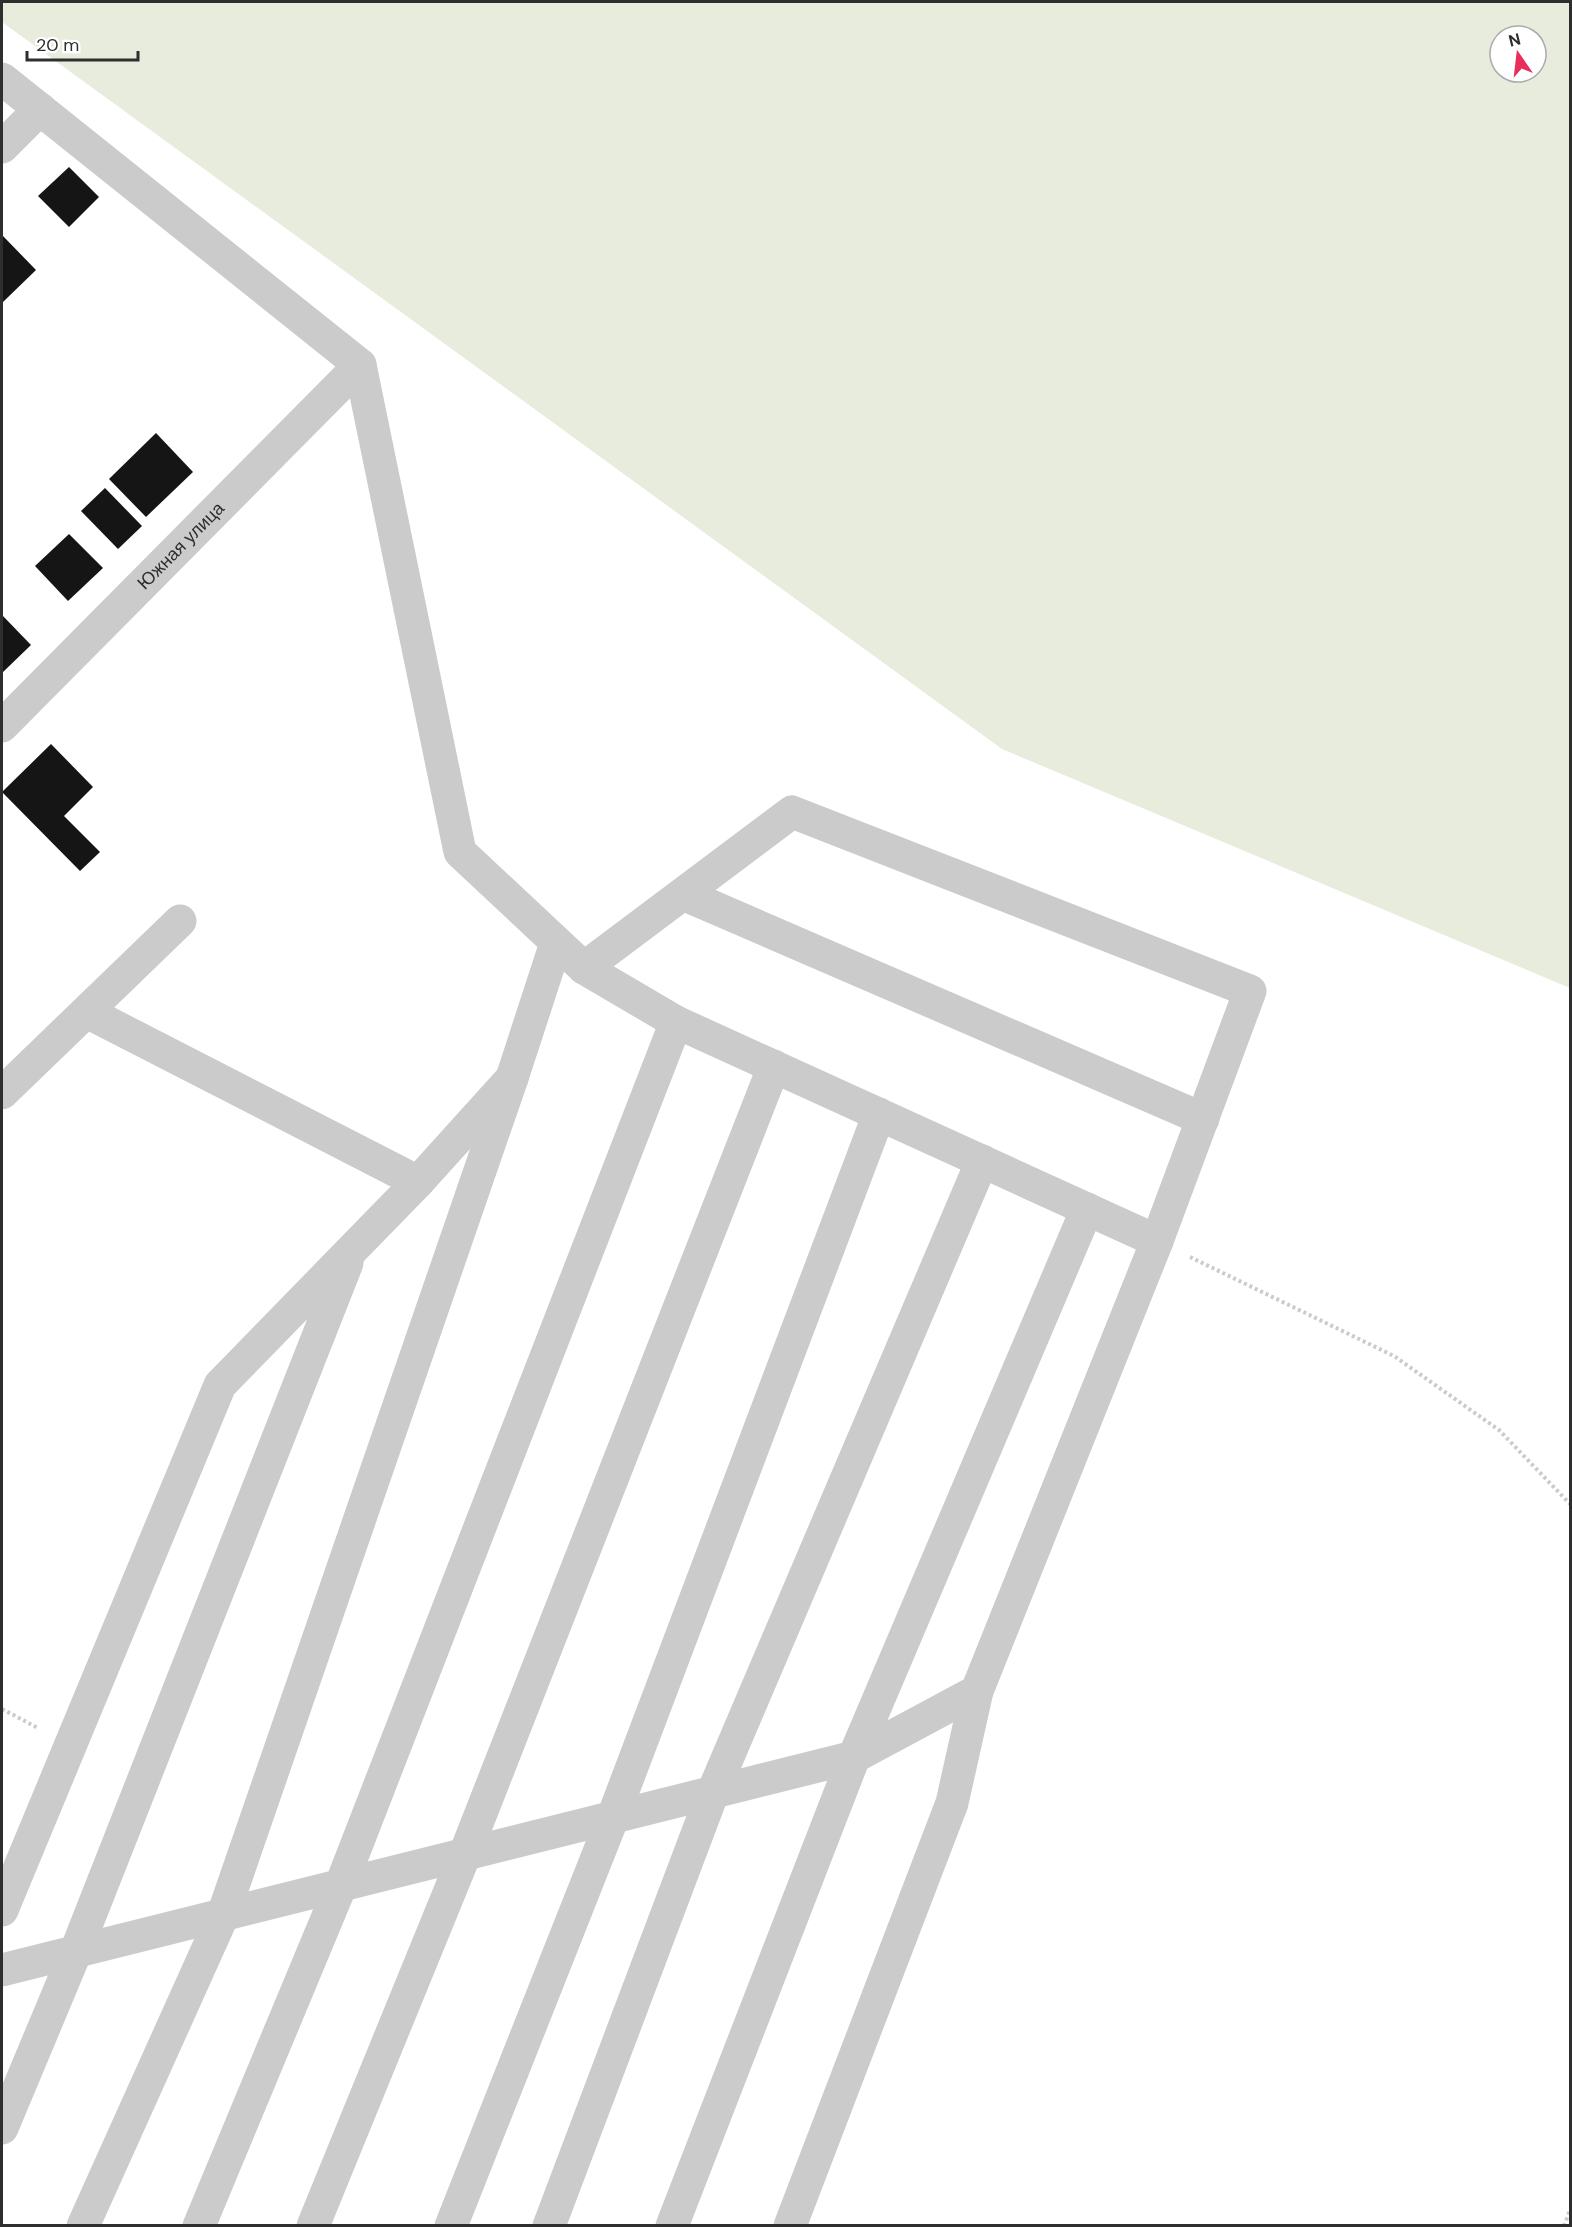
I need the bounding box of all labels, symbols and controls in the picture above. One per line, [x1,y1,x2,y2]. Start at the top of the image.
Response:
scale bar [27,24,138,62]
north arrow [1488,24,1548,84]
text: N [1506,28,1523,52]
text: 20 m [36,33,79,57]
street label: Южная улица [132,496,230,595]

